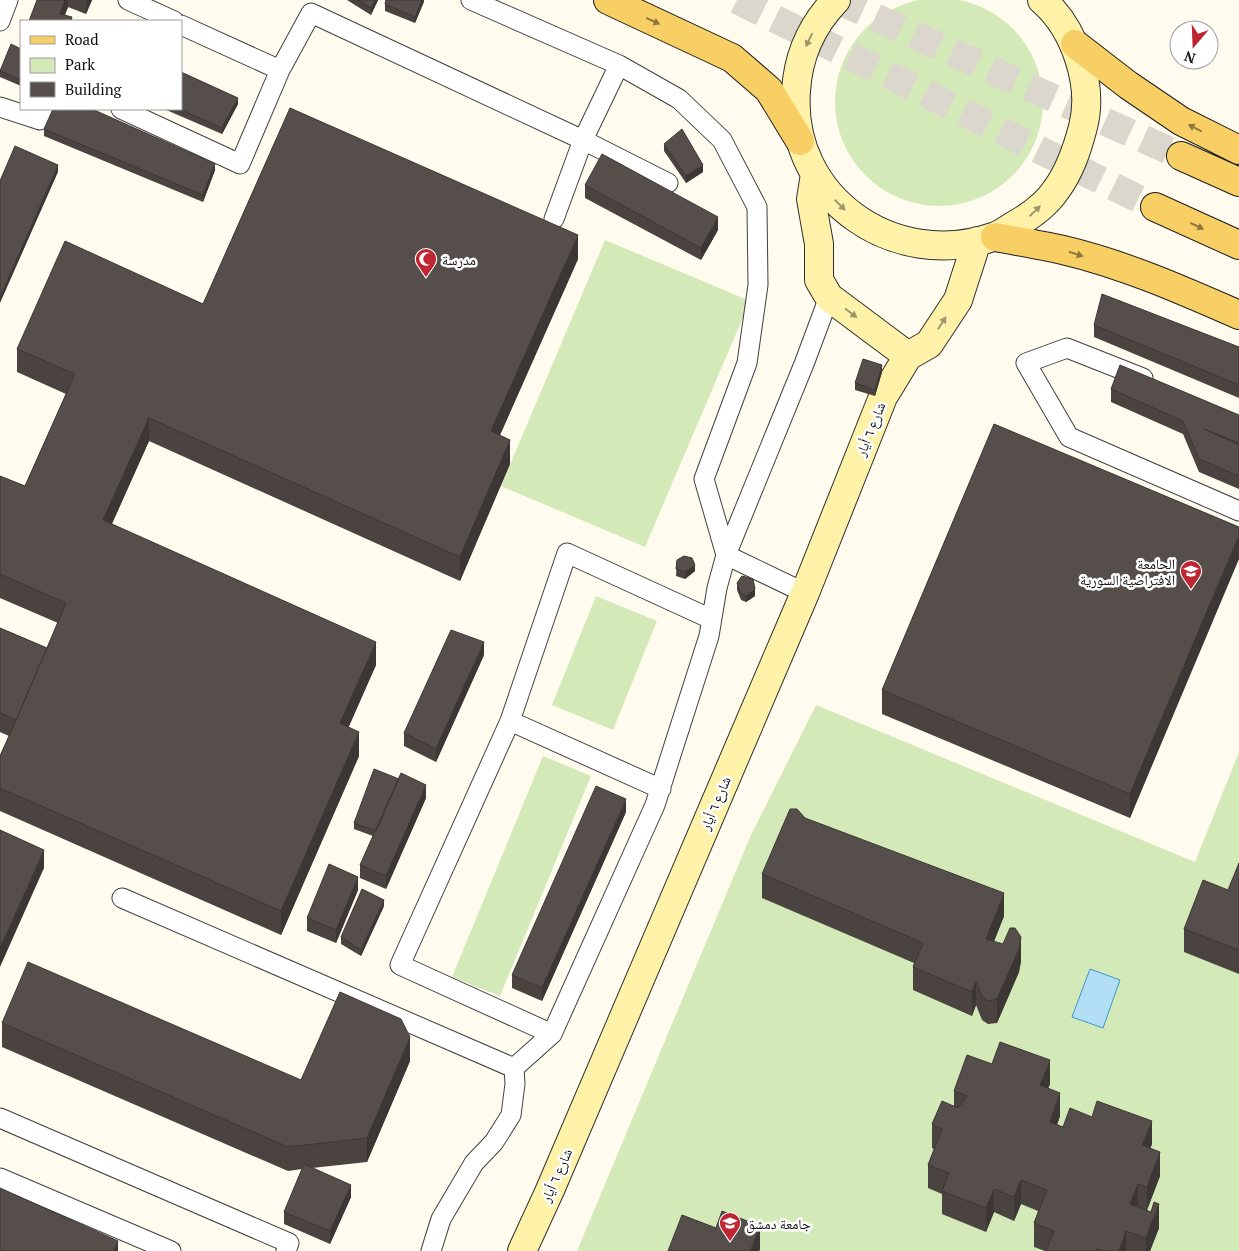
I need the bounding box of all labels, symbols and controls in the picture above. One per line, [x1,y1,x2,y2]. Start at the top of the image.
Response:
one-way arrow [646,17,660,25]
legend [20,20,182,110]
north arrow [1169,20,1219,70]
text: Road [65,29,98,49]
one-way arrow [805,33,813,47]
text: N [1181,47,1198,68]
text: Park [65,54,95,74]
text: Building [65,79,123,99]
one-way arrow [1188,124,1203,132]
one-way arrow [834,198,846,210]
one-way arrow [1029,205,1041,217]
one-way arrow [1190,222,1204,230]
mosque icon: مدرسة [414,247,438,278]
place label: مدرسة [442,250,476,269]
one-way arrow [1069,251,1084,259]
one-way arrow [844,308,857,319]
one-way arrow [938,316,947,330]
street label: شارع ٦ أيار [850,399,890,460]
place label: الحامعة الافتراضية السورية [1080,554,1175,589]
school or university icon: الحامعة الافتراضية السورية [1179,559,1203,590]
street label: شارع ٦ أيار [695,773,736,834]
street label: شارع ٦ أيار [535,1145,577,1206]
school or university icon: جامعة دمشق [718,1211,742,1242]
place label: جامعة دمشق [746,1214,811,1234]

